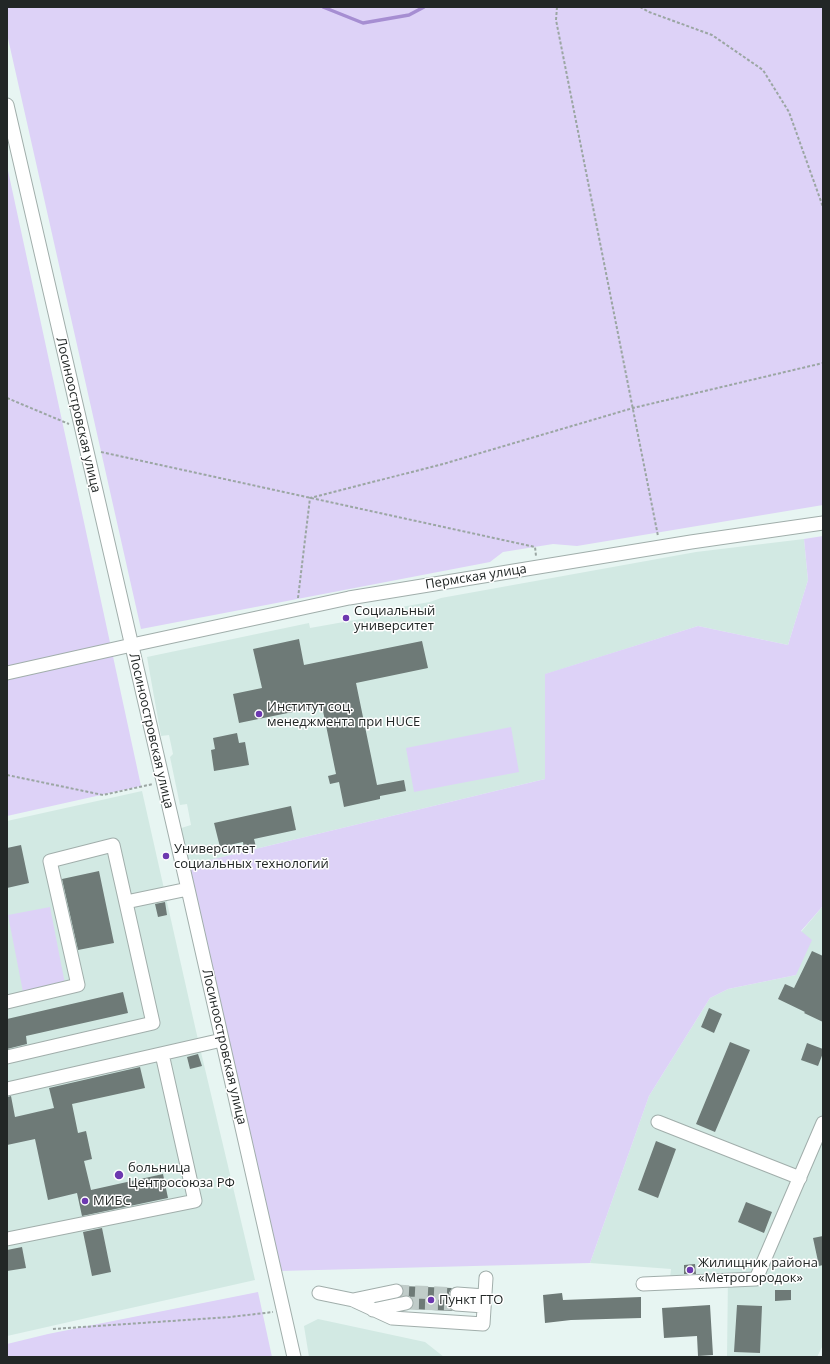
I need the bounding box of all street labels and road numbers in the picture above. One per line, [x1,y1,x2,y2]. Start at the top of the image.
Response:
street label: Лосиноостровская улица [52,336,104,494]
street label: Пермская улица [424,561,528,593]
street label: Лосиноостровская улица [125,652,177,810]
street label: Лосиноостровская улица [198,968,250,1126]

